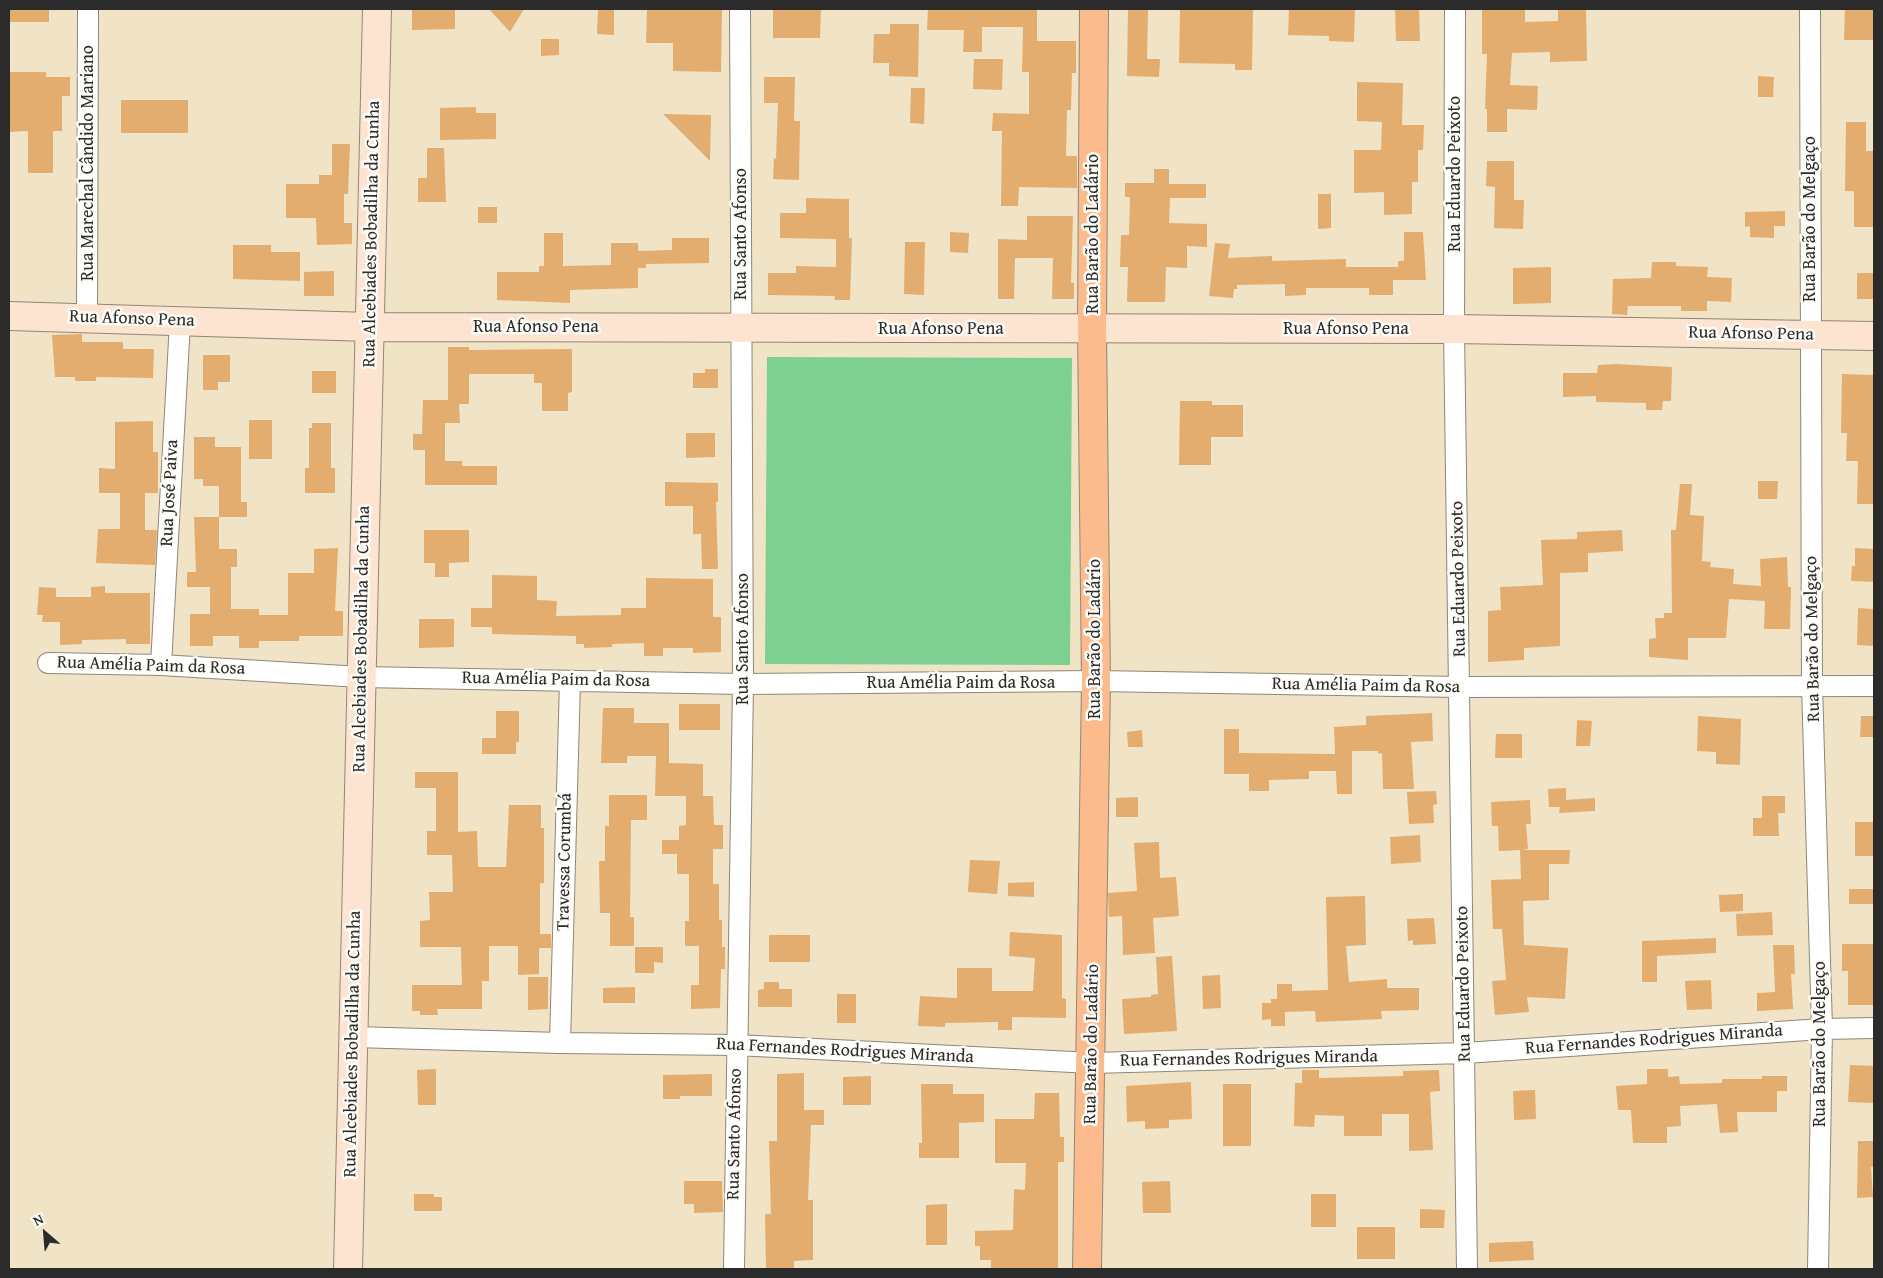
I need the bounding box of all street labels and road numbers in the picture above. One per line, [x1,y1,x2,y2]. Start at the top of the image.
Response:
street label: Rua Marechal Cândido Mariano [77,45,99,281]
street label: Rua Eduardo Peixoto [1444,96,1466,252]
street label: Rua Alcebiades Bobadilha da Cunha [359,100,385,368]
street label: Rua Barão do Melgaço [1799,136,1821,302]
street label: Rua Barão do Ladário [1082,154,1104,314]
street label: Rua Santo Afonso [730,168,752,300]
street label: Rua Afonso Pena [69,306,195,332]
street label: Rua Afonso Pena [473,316,599,338]
street label: Rua Afonso Pena [878,318,1004,340]
street label: Rua Afonso Pena [1283,318,1409,340]
street label: Rua Afonso Pena [1688,322,1814,346]
street label: Rua José Paiva [156,439,184,547]
street label: Rua Eduardo Peixoto [1447,501,1471,657]
street label: Rua Alcebiades Bobadilha da Cunha [349,505,375,773]
street label: Rua Barão do Melgaço [1801,556,1825,722]
street label: Rua Barão do Ladário [1084,559,1106,719]
street label: Rua Santo Afonso [732,573,754,705]
street label: Rua Amélia Paim da Rosa [56,652,246,680]
street label: Rua Amélia Paim da Rosa [462,668,650,692]
street label: Rua Amélia Paim da Rosa [867,672,1055,694]
street label: Rua Amélia Paim da Rosa [1272,674,1460,698]
street label: Travessa Corumbá [553,793,577,931]
street label: Rua Eduardo Peixoto [1452,906,1476,1062]
street label: Rua Alcebiades Bobadilha da Cunha [340,910,366,1178]
street label: Rua Barão do Melgaço [1809,961,1831,1127]
street label: Rua Barão do Ladário [1080,964,1104,1124]
street label: Rua Fernandes Rodrigues Miranda [1525,1020,1783,1060]
street label: Rua Fernandes Rodrigues Miranda [716,1033,974,1069]
street label: Rua Fernandes Rodrigues Miranda [1120,1046,1378,1072]
street label: Rua Santo Afonso [723,1068,747,1200]

